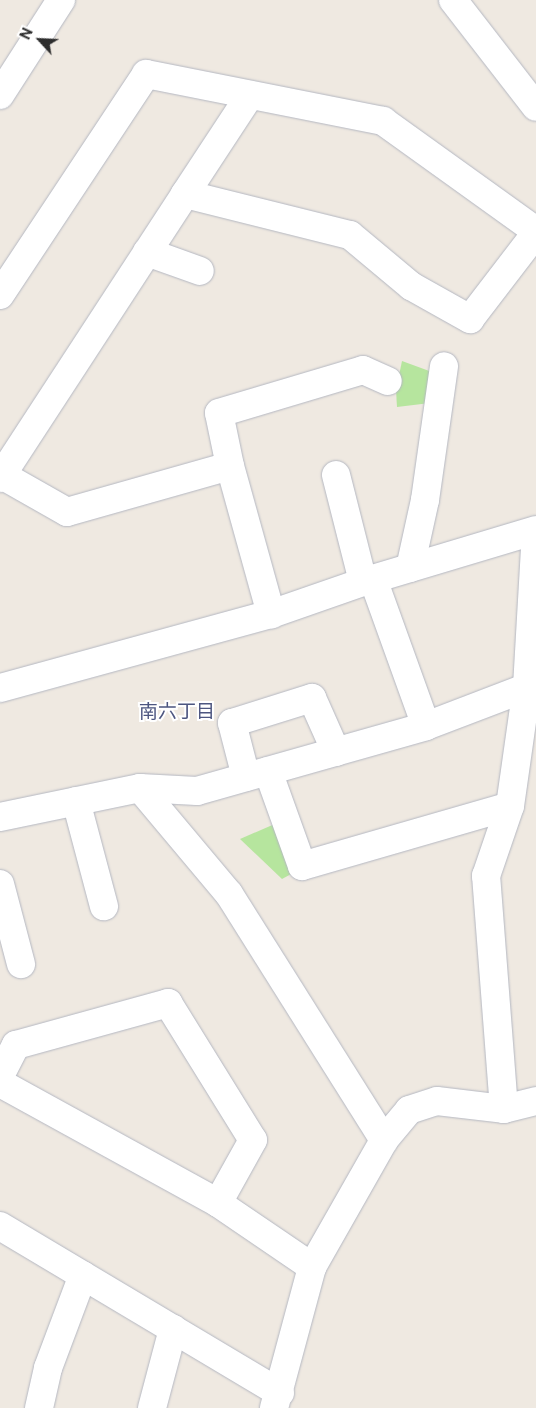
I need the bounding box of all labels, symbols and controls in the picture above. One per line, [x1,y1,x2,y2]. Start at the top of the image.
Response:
north arrow [15,15,65,65]
text: N [17,25,36,42]
district label: 南六丁目 [139,701,215,723]

